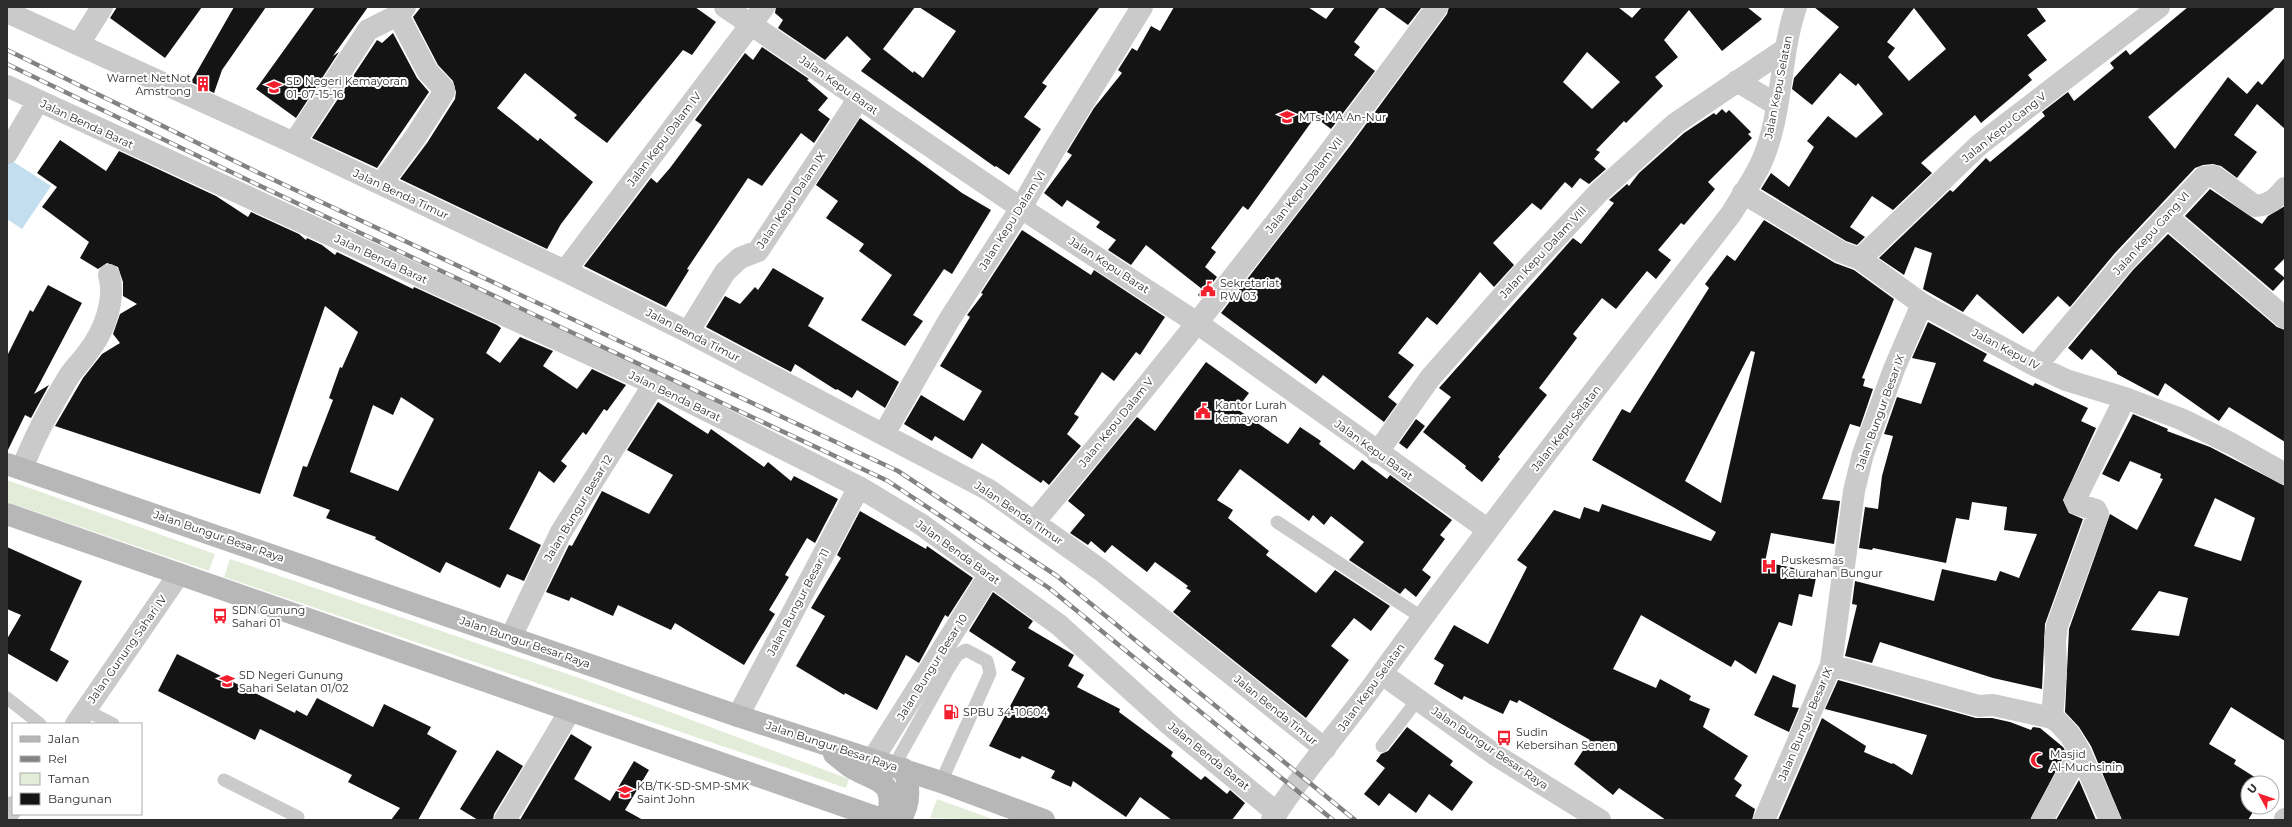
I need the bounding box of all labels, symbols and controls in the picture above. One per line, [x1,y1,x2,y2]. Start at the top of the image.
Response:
street label: Jalan Kepu Selatan [1761,34,1795,141]
street label: Jalan Kepu Barat [796,52,882,118]
place label: Warnet NetNot Amstrong [107,71,192,98]
place label: SD Negeri Kemayoran 01-07-15-16 [286,74,407,101]
building icon: Warnet NetNot Amstrong [194,75,212,93]
school or university icon: SD Negeri Kemayoran 01-07-15-16 [265,78,283,96]
street label: Jalan Kepu Dalam IV [623,89,704,190]
street label: Jalan Kepu Gang V [1958,89,2049,166]
street label: Jalan Benda Barat [38,96,136,152]
school or university icon: MTs-MA An-Nur [1278,108,1296,126]
place label: MTs-MA An-Nur [1299,110,1387,124]
street label: Jalan Kepu Dalam VII [1262,134,1346,236]
street label: Jalan Kepu Dalam IX [753,148,829,252]
street label: Jalan Benda Timur [350,165,451,222]
street label: Jalan Kepu Dalam VI [975,168,1048,273]
street label: Jalan Kepu Gang VI [2109,188,2192,278]
street label: Jalan Kepu Dalam VIII [1496,203,1589,302]
street label: Jalan Benda Barat [332,231,430,287]
street label: Jalan Kepu Barat [1065,233,1152,297]
place label: Sekretariat RW 03 [1220,276,1280,303]
public building icon: Sekretariat RW 03 [1199,280,1217,298]
street label: Jalan Benda Timur [643,305,742,365]
street label: Jalan Kepu IV [1969,325,2042,373]
street label: Jalan Bungur Besar IX [1852,352,1908,472]
street label: Jalan Benda Barat [626,367,724,425]
street label: Jalan Kepu Dalam V [1075,374,1157,470]
street label: Jalan Kepu Selatan [1528,382,1604,474]
place label: Kantor Lurah Kemayoran [1215,398,1287,425]
public building icon: Kantor Lurah Kemayoran [1194,402,1212,420]
street label: Jalan Kepu Barat [1331,416,1416,483]
street label: Jalan Bungur Besar 12 [540,452,615,565]
street label: Jalan Benda Timur [971,478,1066,548]
street label: Jalan Bungur Besar Raya [151,507,286,565]
street label: Jalan Benda Barat [912,516,1003,588]
street label: Jalan Bungur Besar 11 [763,546,832,659]
place label: Puskesmas Kelurahan Bungur [1781,553,1883,580]
hospital icon: Puskesmas Kelurahan Bungur [1760,557,1778,575]
street label: Jalan Gunung Sahari IV [84,592,170,706]
place label: SDN Gunung Sahari 01 [232,603,305,630]
bus stop icon: SDN Gunung Sahari 01 [211,607,229,625]
street label: Jalan Bungur Besar 10 [893,611,970,723]
street label: Jalan Bungur Besar Raya [457,613,592,671]
street label: Jalan Kepu Selatan [1334,641,1407,734]
street label: Jalan Bungur Besar IX [1774,665,1835,784]
place label: SD Negeri Gunung Sahari Selatan 01/02 [239,668,349,695]
street label: Jalan Benda Timur [1231,671,1321,748]
school or university icon: SD Negeri Gunung Sahari Selatan 01/02 [218,672,236,690]
fuel station icon: SPBU 34-10604 [942,703,960,721]
street label: Jalan Bungur Besar Raya [1428,703,1551,792]
place label: SPBU 34-10604 [963,705,1048,719]
street label: Jalan Bungur Besar Raya [763,718,900,774]
street label: Jalan Benda Barat [1165,718,1253,793]
legend [12,723,142,815]
place label: Sudin Kebersihan Senen [1516,725,1616,752]
bus stop icon: Sudin Kebersihan Senen [1495,729,1513,747]
text: Jalan [47,731,80,746]
place label: Masjid Al-Muchsinin [2050,747,2123,774]
text: Rel [48,751,67,766]
mosque icon: Masjid Al-Muchsinin [2029,751,2047,769]
text: Taman [48,771,90,786]
north arrow [2240,775,2280,815]
place label: KB/TK-SD-SMP-SMK Saint John [637,779,749,806]
text: U [2244,781,2260,796]
school or university icon: KB/TK-SD-SMP-SMK Saint John [616,783,634,801]
text: Bangunan [48,791,112,806]

